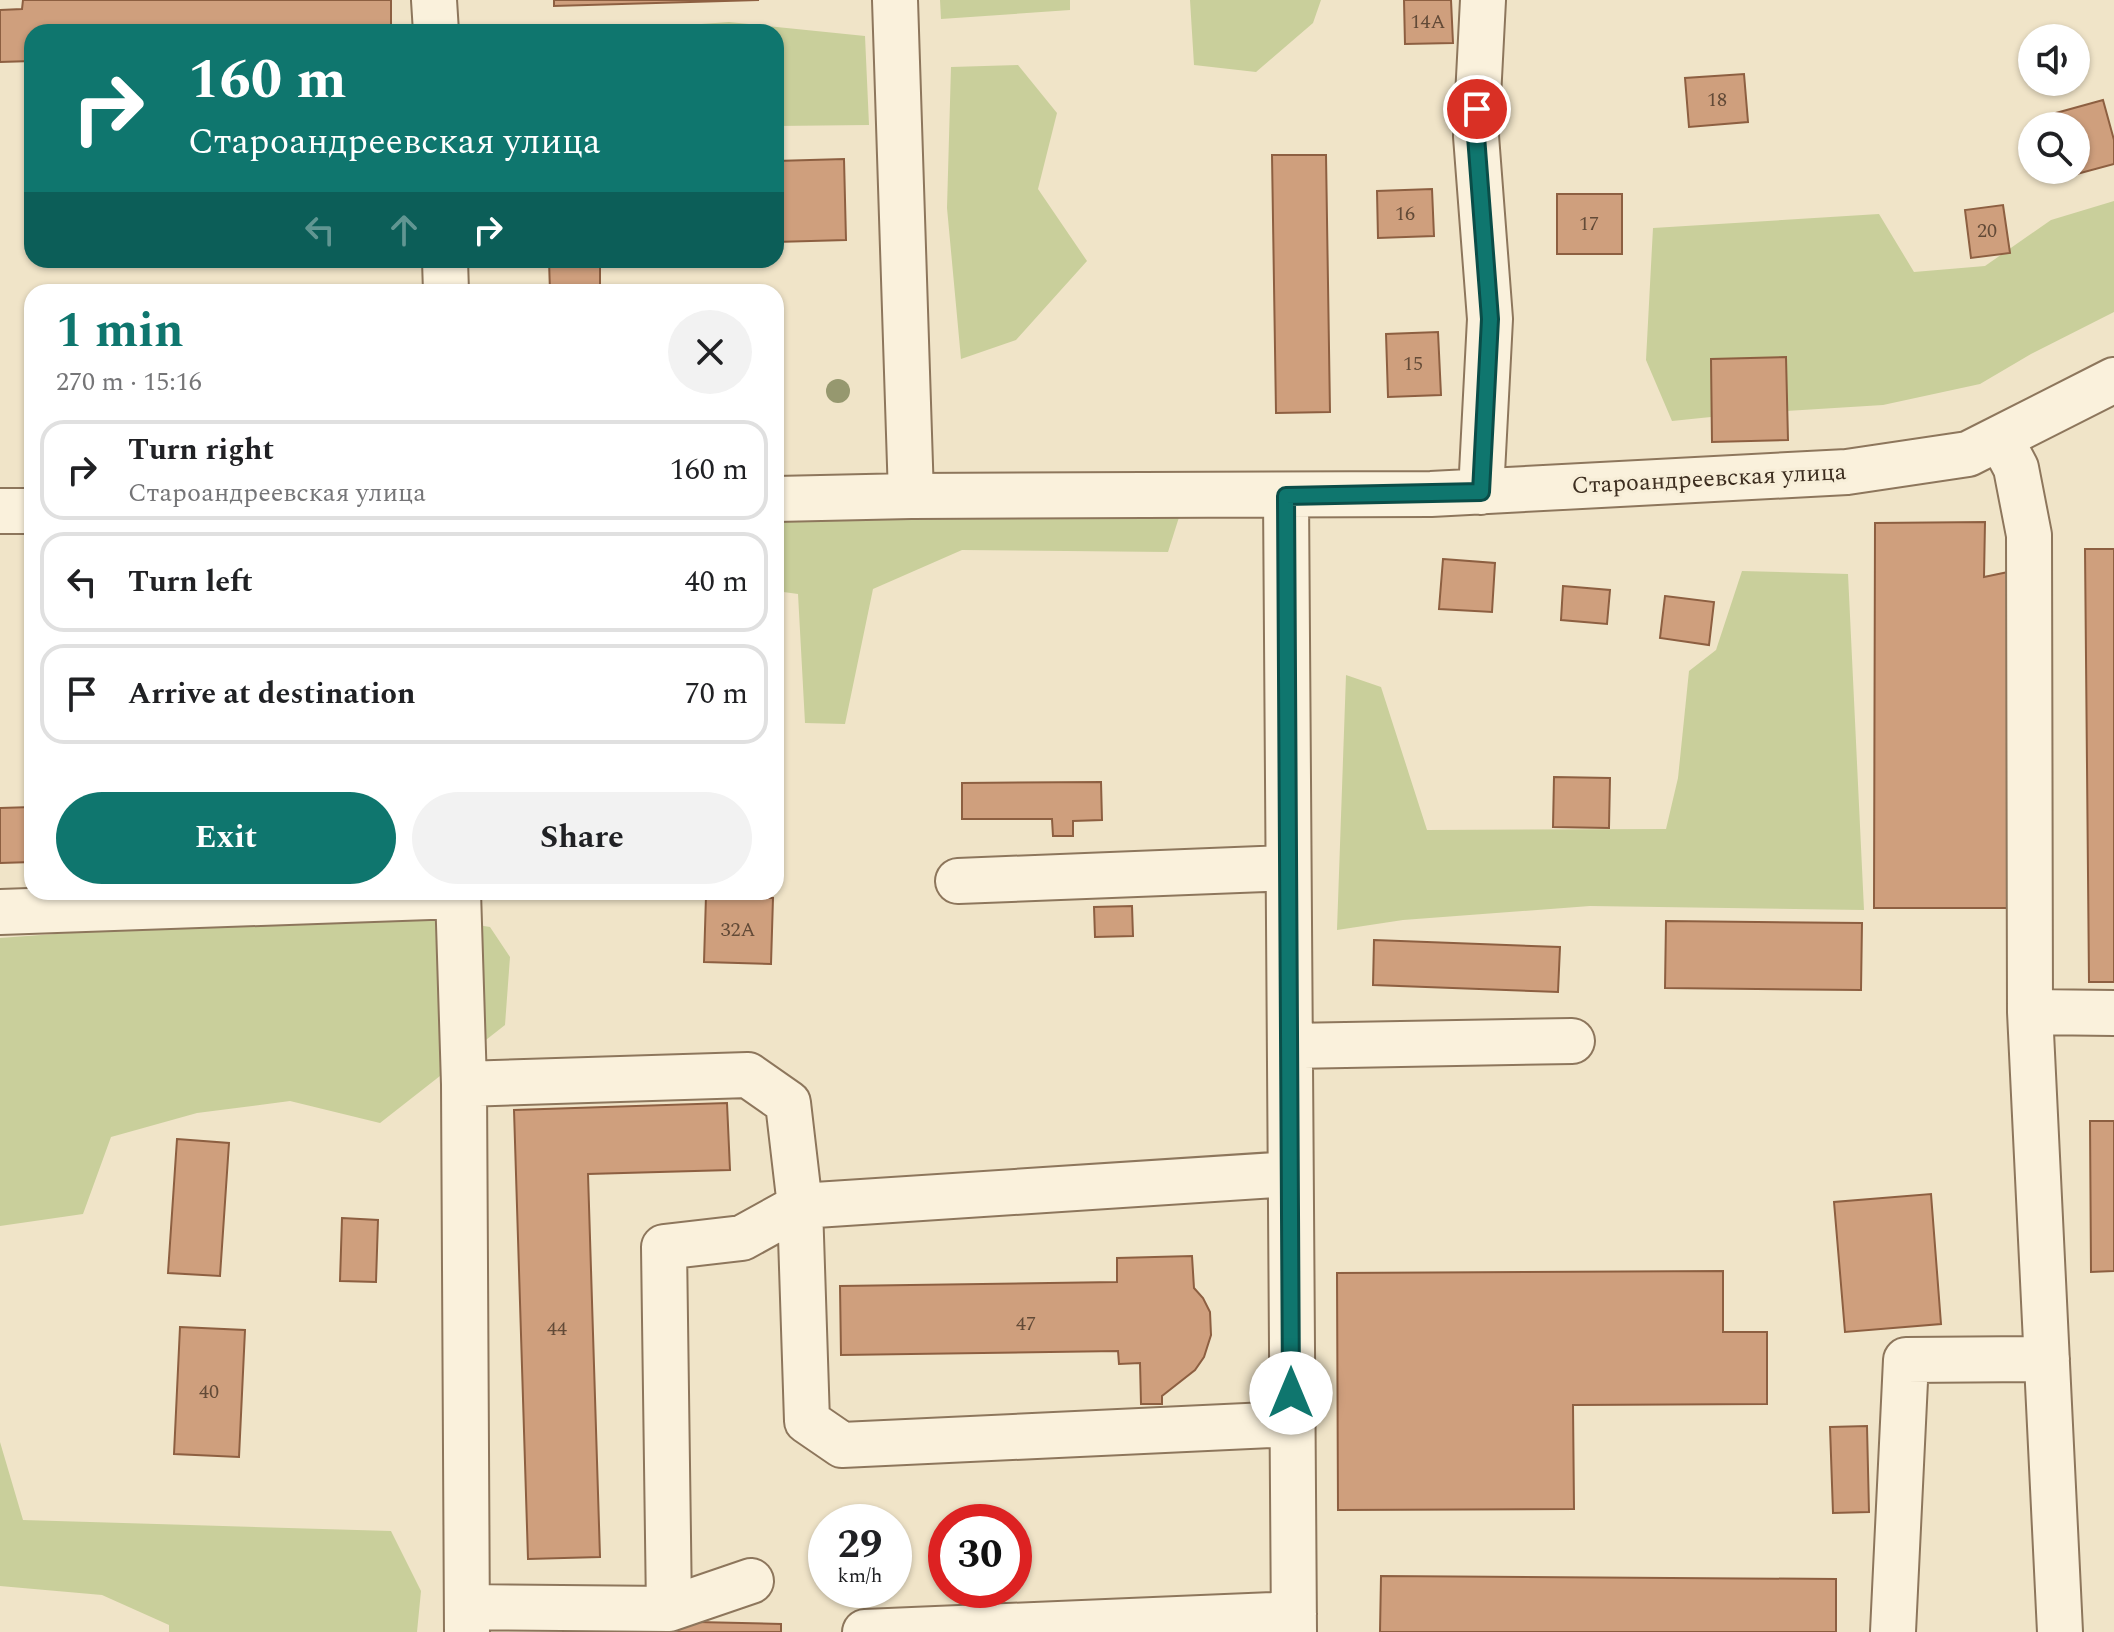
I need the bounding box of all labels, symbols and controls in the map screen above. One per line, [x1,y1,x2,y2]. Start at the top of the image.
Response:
house number: 14А [1411,7,1446,37]
map controls [2018,24,2090,184]
button: sound [2018,24,2090,96]
text: 160 m [188,38,347,123]
icon: right [56,56,160,160]
pin [1443,75,1511,143]
house number: 18 [1707,85,1727,115]
icon: arrive [1455,87,1499,131]
button: search [2018,112,2090,184]
text: Староандреевская улица [188,115,601,170]
house number: 16 [1395,199,1415,229]
icon: left [298,208,342,252]
icon: ahead [382,208,426,252]
icon: right [466,208,510,252]
house number: 17 [1579,209,1599,239]
house number: 20 [1977,216,1997,246]
text: 1 min [56,295,184,368]
button: close [668,310,752,394]
house number: 15 [1403,349,1423,379]
text: 270 m · 15:16 [56,362,202,402]
text: Turn right [128,427,274,473]
text: 160 m [670,447,748,493]
icon: right [60,448,104,492]
street label: Староандреевская улица [1571,454,1848,504]
text: Староандреевская улица [128,473,426,513]
text: Turn left [128,559,253,605]
text: 40 m [685,559,748,605]
icon: left [60,560,104,604]
text: Arrive at destination [128,671,415,717]
text: 70 m [685,671,748,717]
icon: arrive [60,672,104,716]
button: Exit [56,792,396,884]
button: Share [412,792,752,884]
house number: 32А [721,915,756,945]
house number: 47 [1016,1309,1036,1339]
house number: 44 [547,1314,567,1344]
position arrow [1249,1351,1333,1435]
house number: 40 [199,1377,219,1407]
speed limit sign: 30 [928,1504,1032,1608]
text: 29 [838,1515,882,1576]
text: km/h [838,1561,883,1591]

